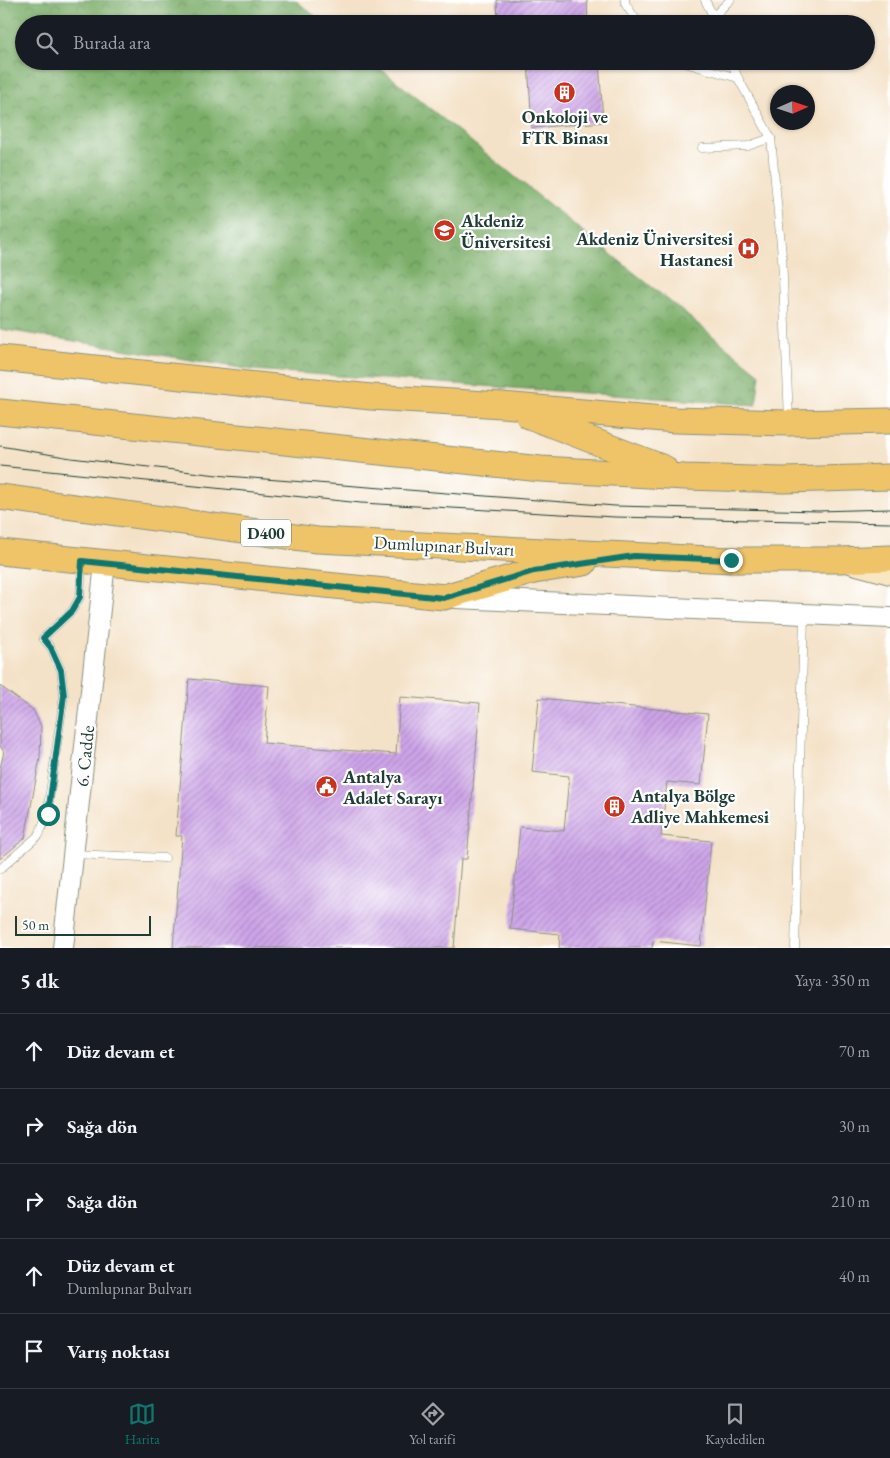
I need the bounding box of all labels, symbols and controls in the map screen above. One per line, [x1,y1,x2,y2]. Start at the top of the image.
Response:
search box [15,15,875,70]
icon: search [33,29,61,57]
text: Burada ara [73,30,151,55]
building icon: Onkoloji ve FTR Binası [553,80,577,104]
north arrow [770,85,815,130]
place label: Onkoloji ve FTR Binası [522,105,609,149]
place label: Akdeniz Üniversitesi [460,209,552,253]
school or university icon: Akdeniz Üniversitesi [433,219,457,243]
place label: Akdeniz Üniversitesi Hastanesi [575,227,734,271]
hospital icon: Akdeniz Üniversitesi Hastanesi [737,237,761,261]
road number: D400 [241,520,291,546]
street label: Dumlupınar Bulvarı [373,530,515,561]
route end [720,549,743,572]
street label: 6. Cadde [70,724,99,788]
place label: Antalya Adalet Sarayı [342,765,443,809]
public building icon: Antalya Adalet Sarayı [315,775,339,799]
place label: Antalya Bölge Adliye Mahkemesi [630,784,770,828]
building icon: Antalya Bölge Adliye Mahkemesi [603,794,627,818]
route start [37,803,60,826]
scale bar [15,913,151,936]
text: 50 m [22,916,49,934]
text: 5 dk [20,967,59,994]
text: Yaya · 350 m [795,970,870,991]
icon: ahead [20,1037,48,1065]
text: Düz devam et [67,1039,175,1064]
text: 70 m [839,1041,870,1062]
icon: right [20,1112,48,1140]
text: Sağa dön [67,1114,138,1139]
text: 30 m [839,1116,870,1137]
icon: right [20,1187,48,1215]
text: Sağa dön [67,1189,138,1214]
text: 210 m [831,1191,870,1212]
text: Düz devam et [67,1253,175,1278]
icon: ahead [20,1262,48,1290]
text: 40 m [839,1266,870,1287]
text: Dumlupınar Bulvarı [67,1278,192,1299]
icon: arrive [20,1337,48,1365]
text: Varış noktası [67,1339,170,1364]
tab: Harita [125,1400,160,1448]
tab: Yol tarifi [409,1400,456,1448]
tab: Kaydedilen [705,1400,765,1448]

